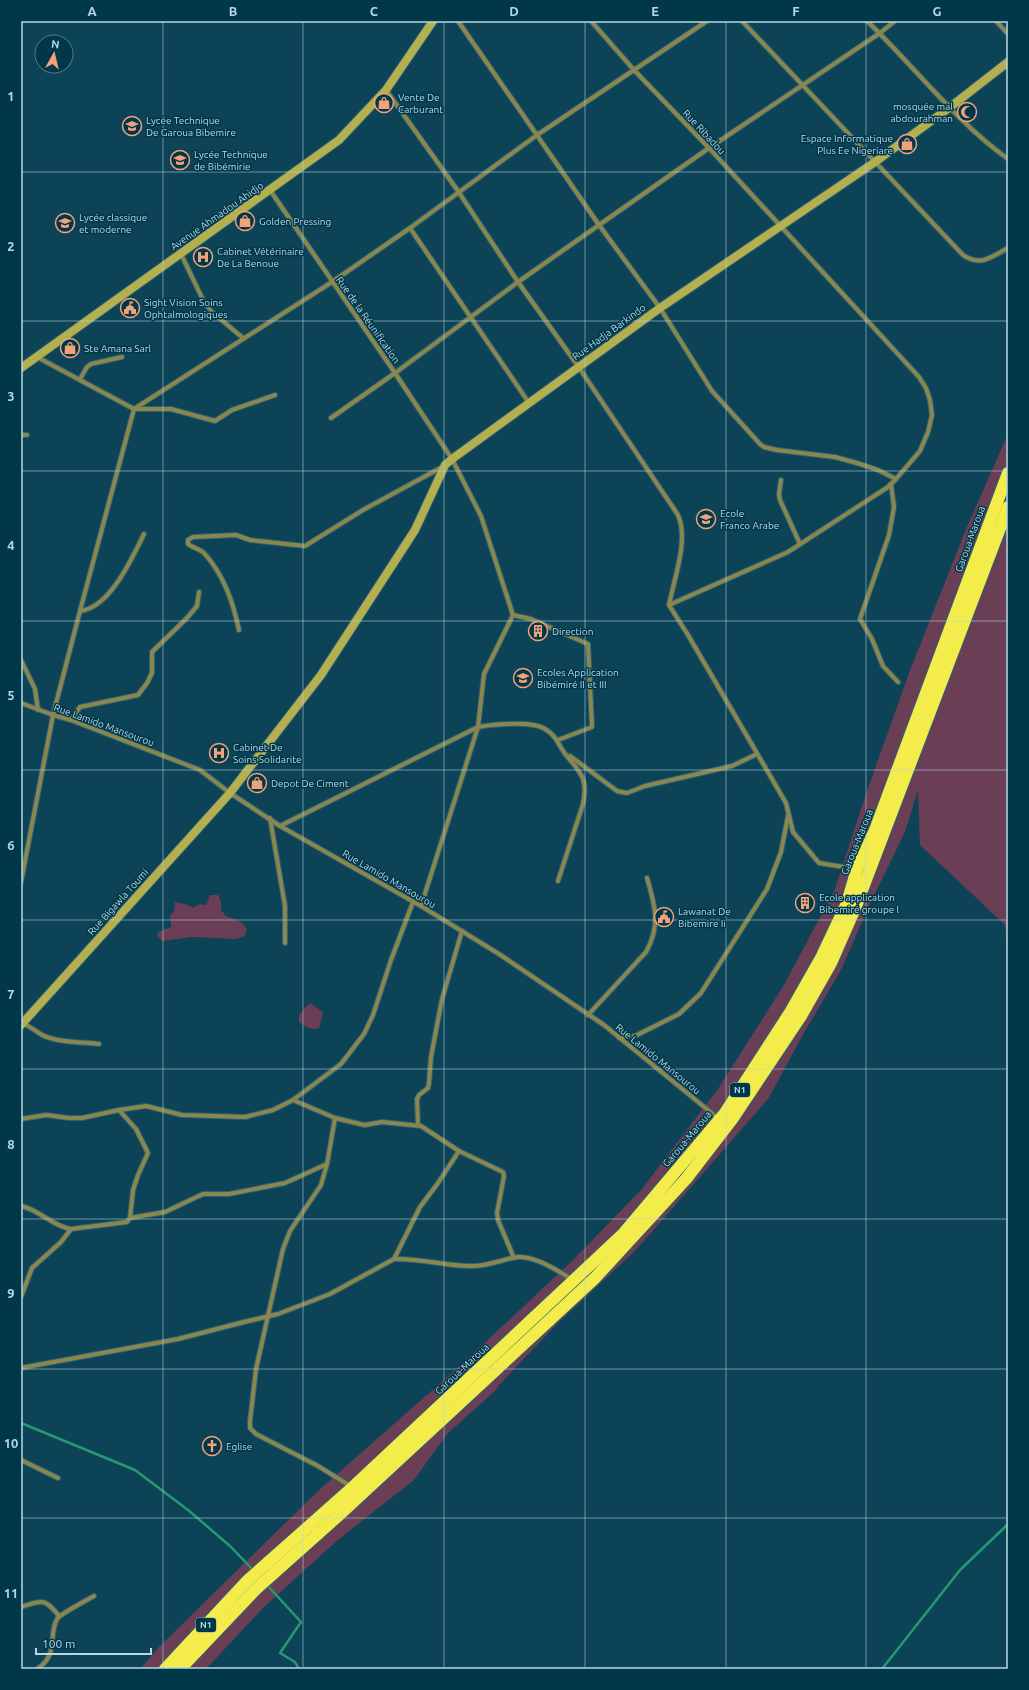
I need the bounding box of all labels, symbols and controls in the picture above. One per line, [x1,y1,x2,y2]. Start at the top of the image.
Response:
text: A [87,4,97,18]
text: B [229,4,238,18]
text: C [370,4,379,18]
text: D [509,4,519,18]
text: E [651,4,659,18]
text: F [792,4,800,18]
text: G [933,4,942,18]
north arrow [34,34,74,74]
text: N [50,38,60,51]
text: 1 [7,89,15,103]
shop icon: Vente De Carburant [373,92,395,114]
place label: Vente De Carburant [398,92,443,115]
place label: mosquée mal abdourahman [890,101,953,124]
mosque icon: mosquée mal abdourahman [956,101,978,123]
street label: Rue Ribadou [681,107,727,157]
school or university icon: Lycée Technique De Garoua Bibemire [121,115,143,137]
place label: Lycée Technique De Garoua Bibemire [146,115,236,138]
place label: Espace Informatique Plus Ee Nigeriare [801,133,893,156]
shop icon: Espace Informatique Plus Ee Nigeriare [896,133,918,155]
school or university icon: Lycée Technique de Bibémirie [169,149,191,171]
place label: Lycée Technique de Bibémirie [194,149,268,172]
street label: Avenue Ahmadou Ahidjo [169,180,266,252]
shop icon: Golden Pressing [234,210,256,232]
school or university icon: Lycée classique et moderne [54,212,76,234]
place label: Lycée classique et moderne [79,212,147,235]
place label: Golden Pressing [259,216,331,227]
text: 2 [7,239,15,253]
hospital icon: Cabinet Vétérinaire De La Benoue [192,246,214,268]
place label: Cabinet Vétérinaire De La Benoue [217,246,304,269]
street label: Rue de la Réunification [334,275,402,365]
public building icon: Sight Vision Soins Ophtalmologiques [119,297,141,319]
place label: Sight Vision Soins Ophtalmologiques [144,297,228,320]
street label: Rue Hadja Barkindo [570,302,648,362]
shop icon: Ste Amana Sarl [59,337,81,359]
place label: Ste Amana Sarl [84,343,152,354]
text: 3 [7,389,15,403]
street label: Garoua-Maroua [953,504,987,574]
school or university icon: Ecole Franco Arabe [695,508,717,530]
place label: Ecole Franco Arabe [720,508,779,531]
text: 4 [7,538,15,552]
building icon: Direction [527,620,549,642]
place label: Direction [552,626,593,637]
school or university icon: Ecoles Application Bibémiré II et III [512,667,534,689]
place label: Ecoles Application Bibémiré II et III [537,667,619,690]
text: 5 [7,688,15,702]
street label: Rue Lamido Mansourou [52,702,156,748]
hospital icon: Cabinet De Soins Solidarite [208,742,230,764]
place label: Cabinet De Soins Solidarite [233,742,302,765]
shop icon: Depot De Ciment [246,772,268,794]
place label: Depot De Ciment [271,778,349,789]
street label: Garoua-Maroua [839,808,875,876]
text: 6 [7,838,15,852]
street label: Rue Lamido Mansourou [340,848,438,910]
street label: Rue Bigawla Toumi [85,867,151,937]
building icon: Ecole application Bibemiré groupe l [794,892,816,914]
place label: Ecole application Bibemiré groupe l [819,892,900,915]
public building icon: Lawanat De Bibemire Ii [653,906,675,928]
place label: Lawanat De Bibemire Ii [678,906,731,929]
text: 7 [7,987,15,1001]
street label: Rue Lamido Mansourou [613,1021,703,1097]
road number: N1 [730,1083,750,1097]
street label: Garoua-Maroua [660,1109,714,1169]
text: 8 [7,1137,15,1151]
text: 9 [7,1286,15,1300]
street label: Garoua-Maroua [433,1341,491,1397]
church icon: Eglise [201,1435,223,1457]
text: 10 [4,1436,18,1450]
place label: Eglise [226,1441,252,1452]
text: 11 [4,1586,18,1600]
road number: N1 [196,1618,216,1632]
scale bar [36,1630,151,1656]
text: 100 m [42,1637,75,1650]

